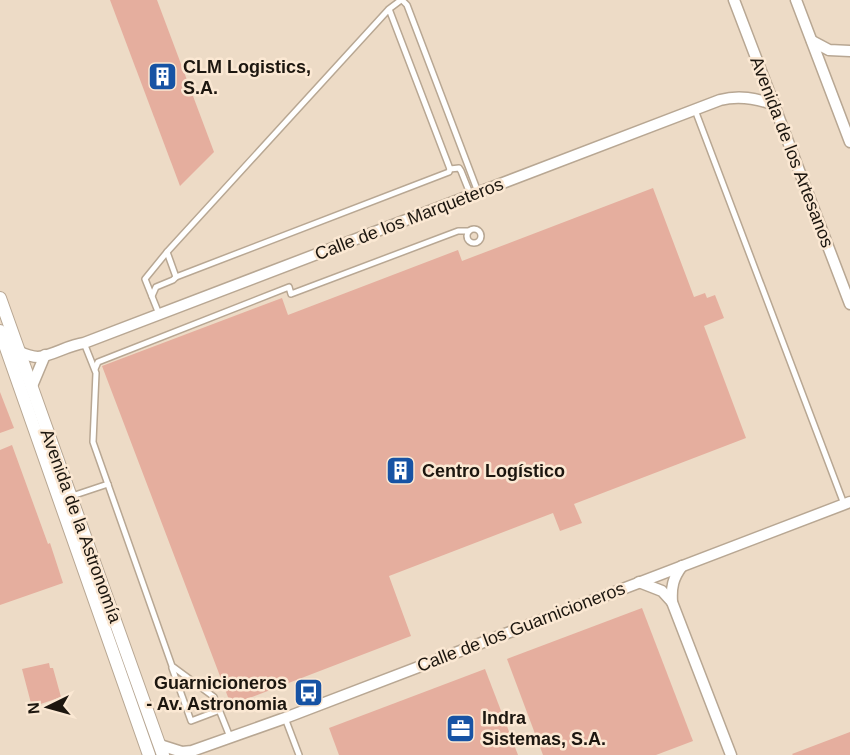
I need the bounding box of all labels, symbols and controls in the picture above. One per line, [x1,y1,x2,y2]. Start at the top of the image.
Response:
street label: Avenida de los Artesanos [746,54,838,250]
place label: CLM Logistics, S.A. [183,57,311,98]
building icon: CLM Logistics, S.A. [146,61,178,93]
street label: Calle de los Marqueteros [312,174,506,264]
street label: Avenida de la Astronomía [37,426,126,627]
building icon: Centro Logístico [385,455,417,487]
place label: Centro Logístico [422,461,565,481]
street label: Calle de los Guarnicioneros [414,578,628,676]
place label: Guarnicioneros - Av. Astronomia [146,673,288,714]
north arrow [18,677,78,737]
bus stop icon: Guarnicioneros - Av. Astronomia [292,677,324,709]
text: N [25,702,43,715]
place label: Indra Sistemas, S.A. [482,708,606,749]
office icon: Indra Sistemas, S.A. [445,712,477,744]

